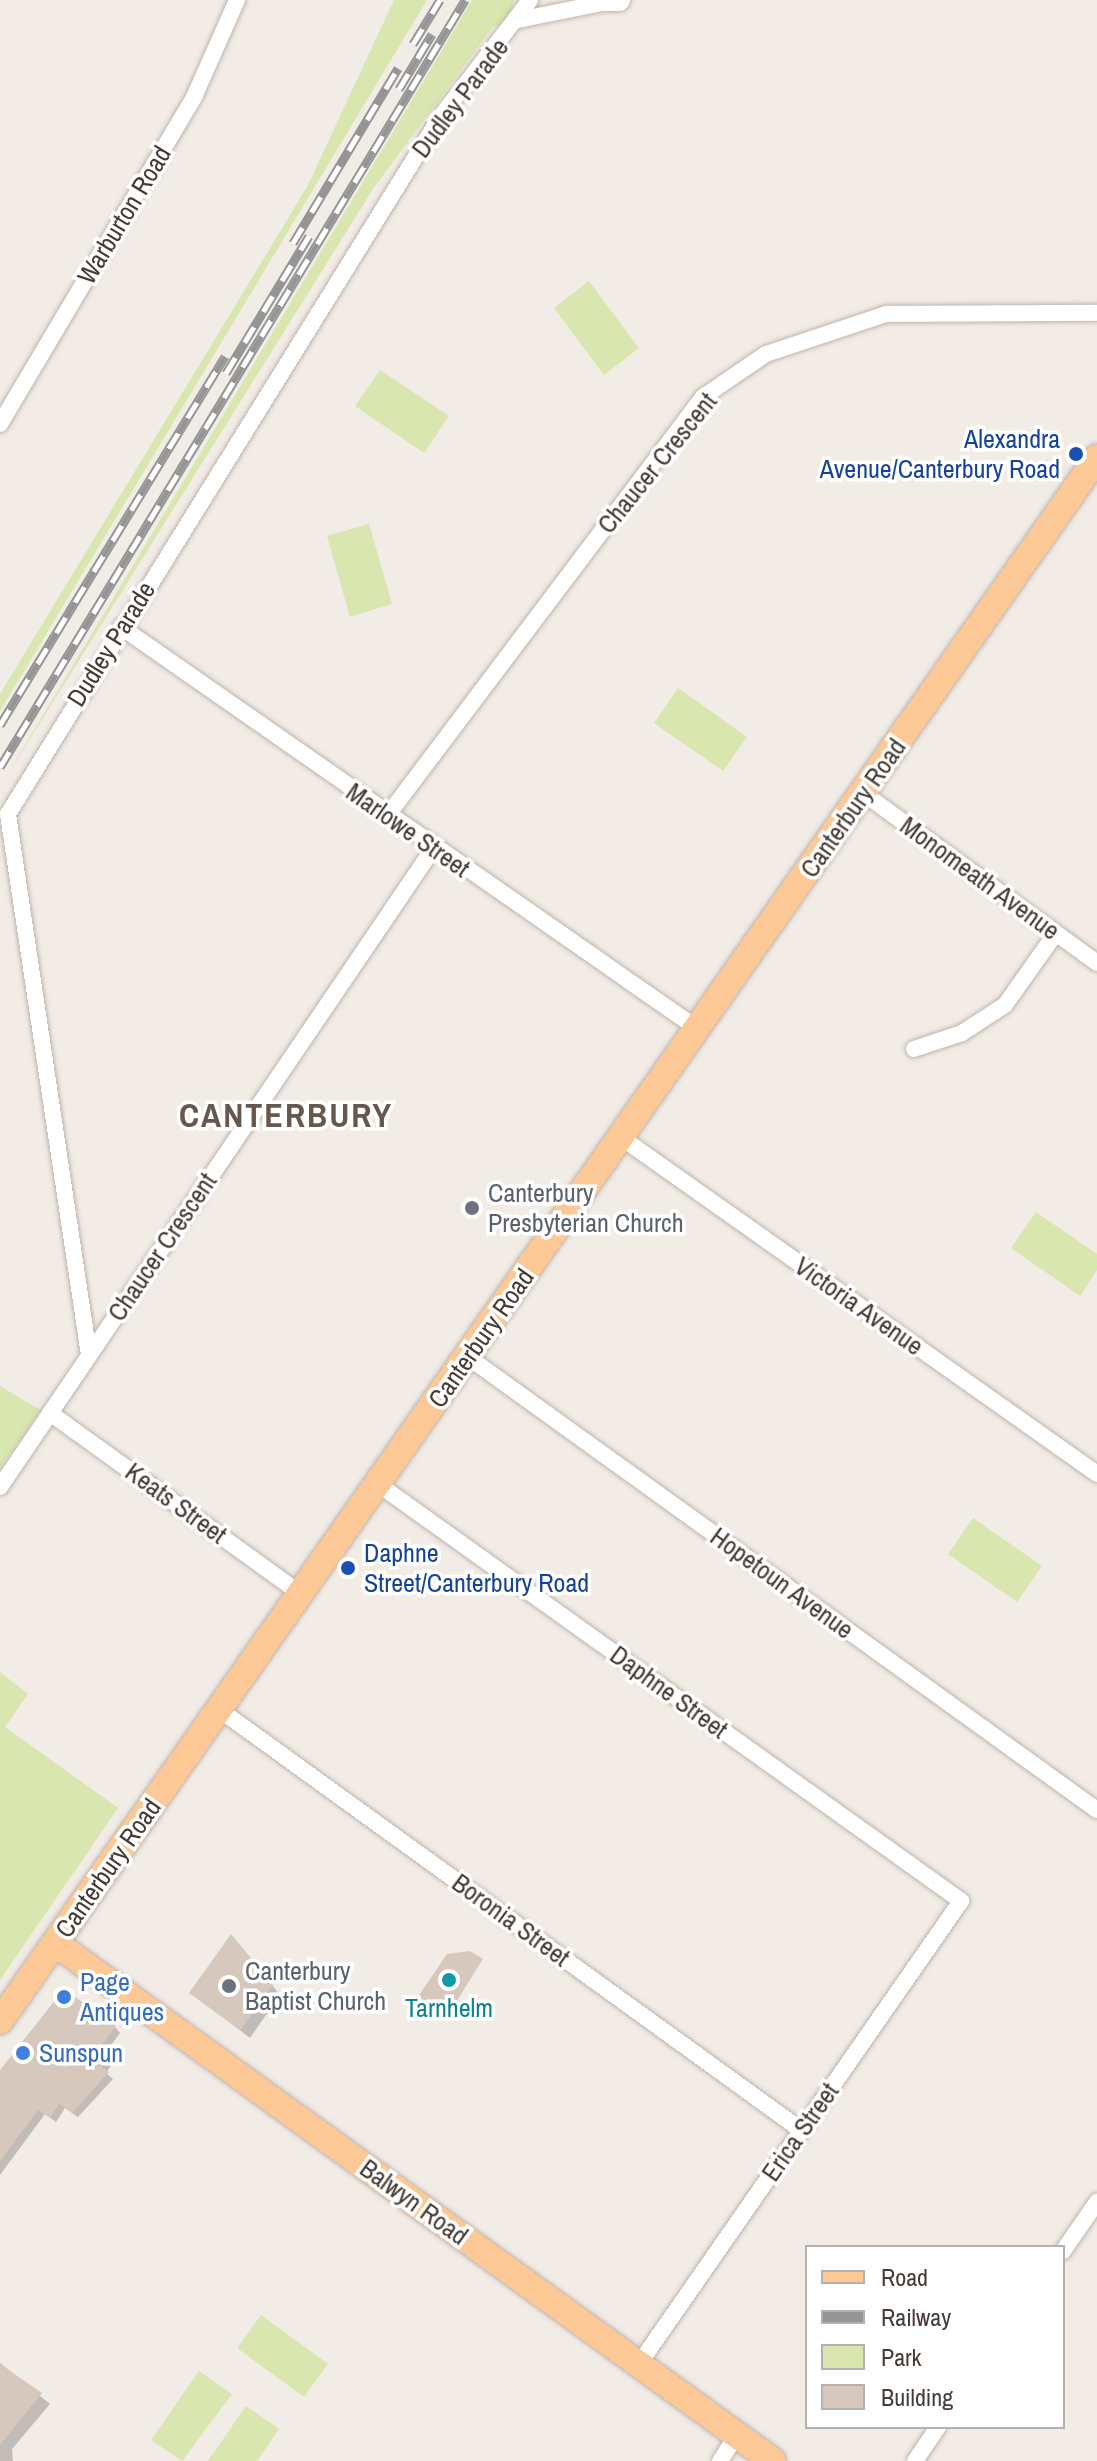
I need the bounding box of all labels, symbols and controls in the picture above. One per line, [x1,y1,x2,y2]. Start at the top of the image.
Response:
street label: Dudley Parade [405,32,515,164]
street label: Warburton Road [71,140,177,290]
street label: Chaucer Crescent [591,386,723,540]
place label: Alexandra Avenue/Canterbury Road [820,423,1060,484]
marker: Alexandra Avenue/Canterbury Road [1067,445,1085,463]
street label: Dudley Parade [60,576,162,712]
street label: Canterbury Road [794,733,912,883]
street label: Marlowe Street [340,776,476,884]
street label: Monomeath Avenue [894,809,1066,947]
district label: CANTERBURY [179,1096,393,1136]
street label: Chaucer Crescent [101,1167,223,1327]
place label: Canterbury Presbyterian Church [488,1177,684,1238]
marker: Canterbury Presbyterian Church [463,1199,481,1217]
street label: Victoria Avenue [788,1250,930,1362]
street label: Canterbury Road [422,1263,540,1413]
street label: Keats Street [119,1456,233,1550]
street label: Hopetoun Avenue [704,1520,860,1646]
place label: Daphne Street/Canterbury Road [364,1537,589,1598]
marker: Daphne Street/Canterbury Road [339,1559,357,1577]
street label: Daphne Street [604,1639,734,1745]
street label: Canterbury Road [49,1793,167,1943]
street label: Boronia Street [446,1867,576,1973]
place label: Canterbury Baptist Church [245,1955,386,2016]
place label: Page Antiques [80,1966,164,2028]
marker: Tarnhelm [440,1971,458,1989]
marker: Canterbury Baptist Church [220,1977,238,1995]
marker: Page Antiques [55,1988,73,2006]
place label: Tarnhelm [405,1992,493,2024]
place label: Sunspun [39,2037,123,2069]
marker: Sunspun [14,2044,32,2062]
street label: Erica Street [755,2077,845,2187]
street label: Balwyn Road [354,2152,474,2252]
legend [805,2245,1065,2429]
text: Road [881,2261,928,2293]
text: Railway [881,2301,951,2333]
text: Park [881,2341,921,2373]
text: Building [881,2381,953,2413]

